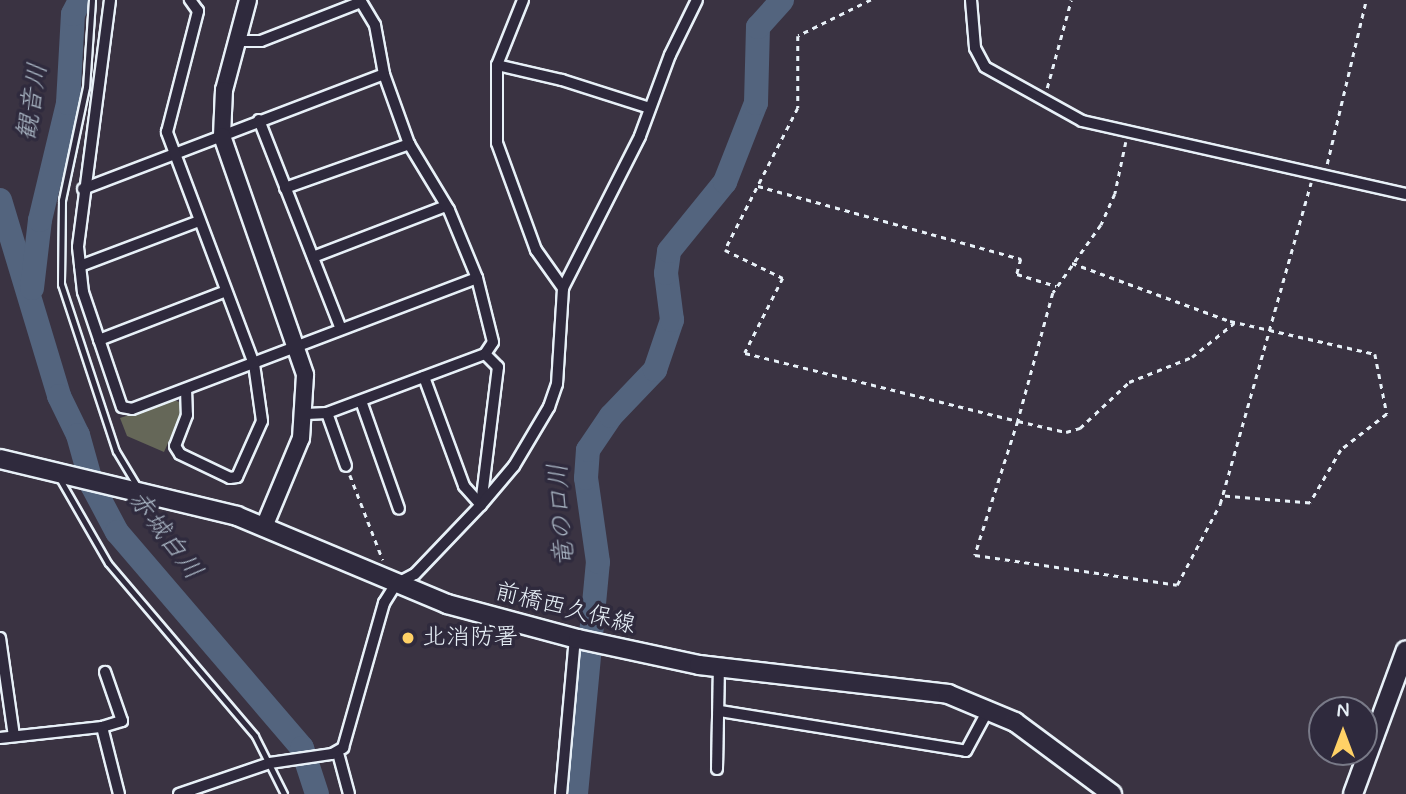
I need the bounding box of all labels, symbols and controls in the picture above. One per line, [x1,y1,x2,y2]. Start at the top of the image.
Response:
water label: 観音川 [12,61,56,143]
water label: 竜の口川 [544,462,582,568]
water label: 赤城白川 [120,485,208,587]
street label: 前橋西久保線 [492,578,638,640]
place label: 北消防署 [422,624,518,652]
marker: 北消防署 [400,630,416,646]
north arrow [1308,696,1378,766]
text: N [1337,699,1349,724]

